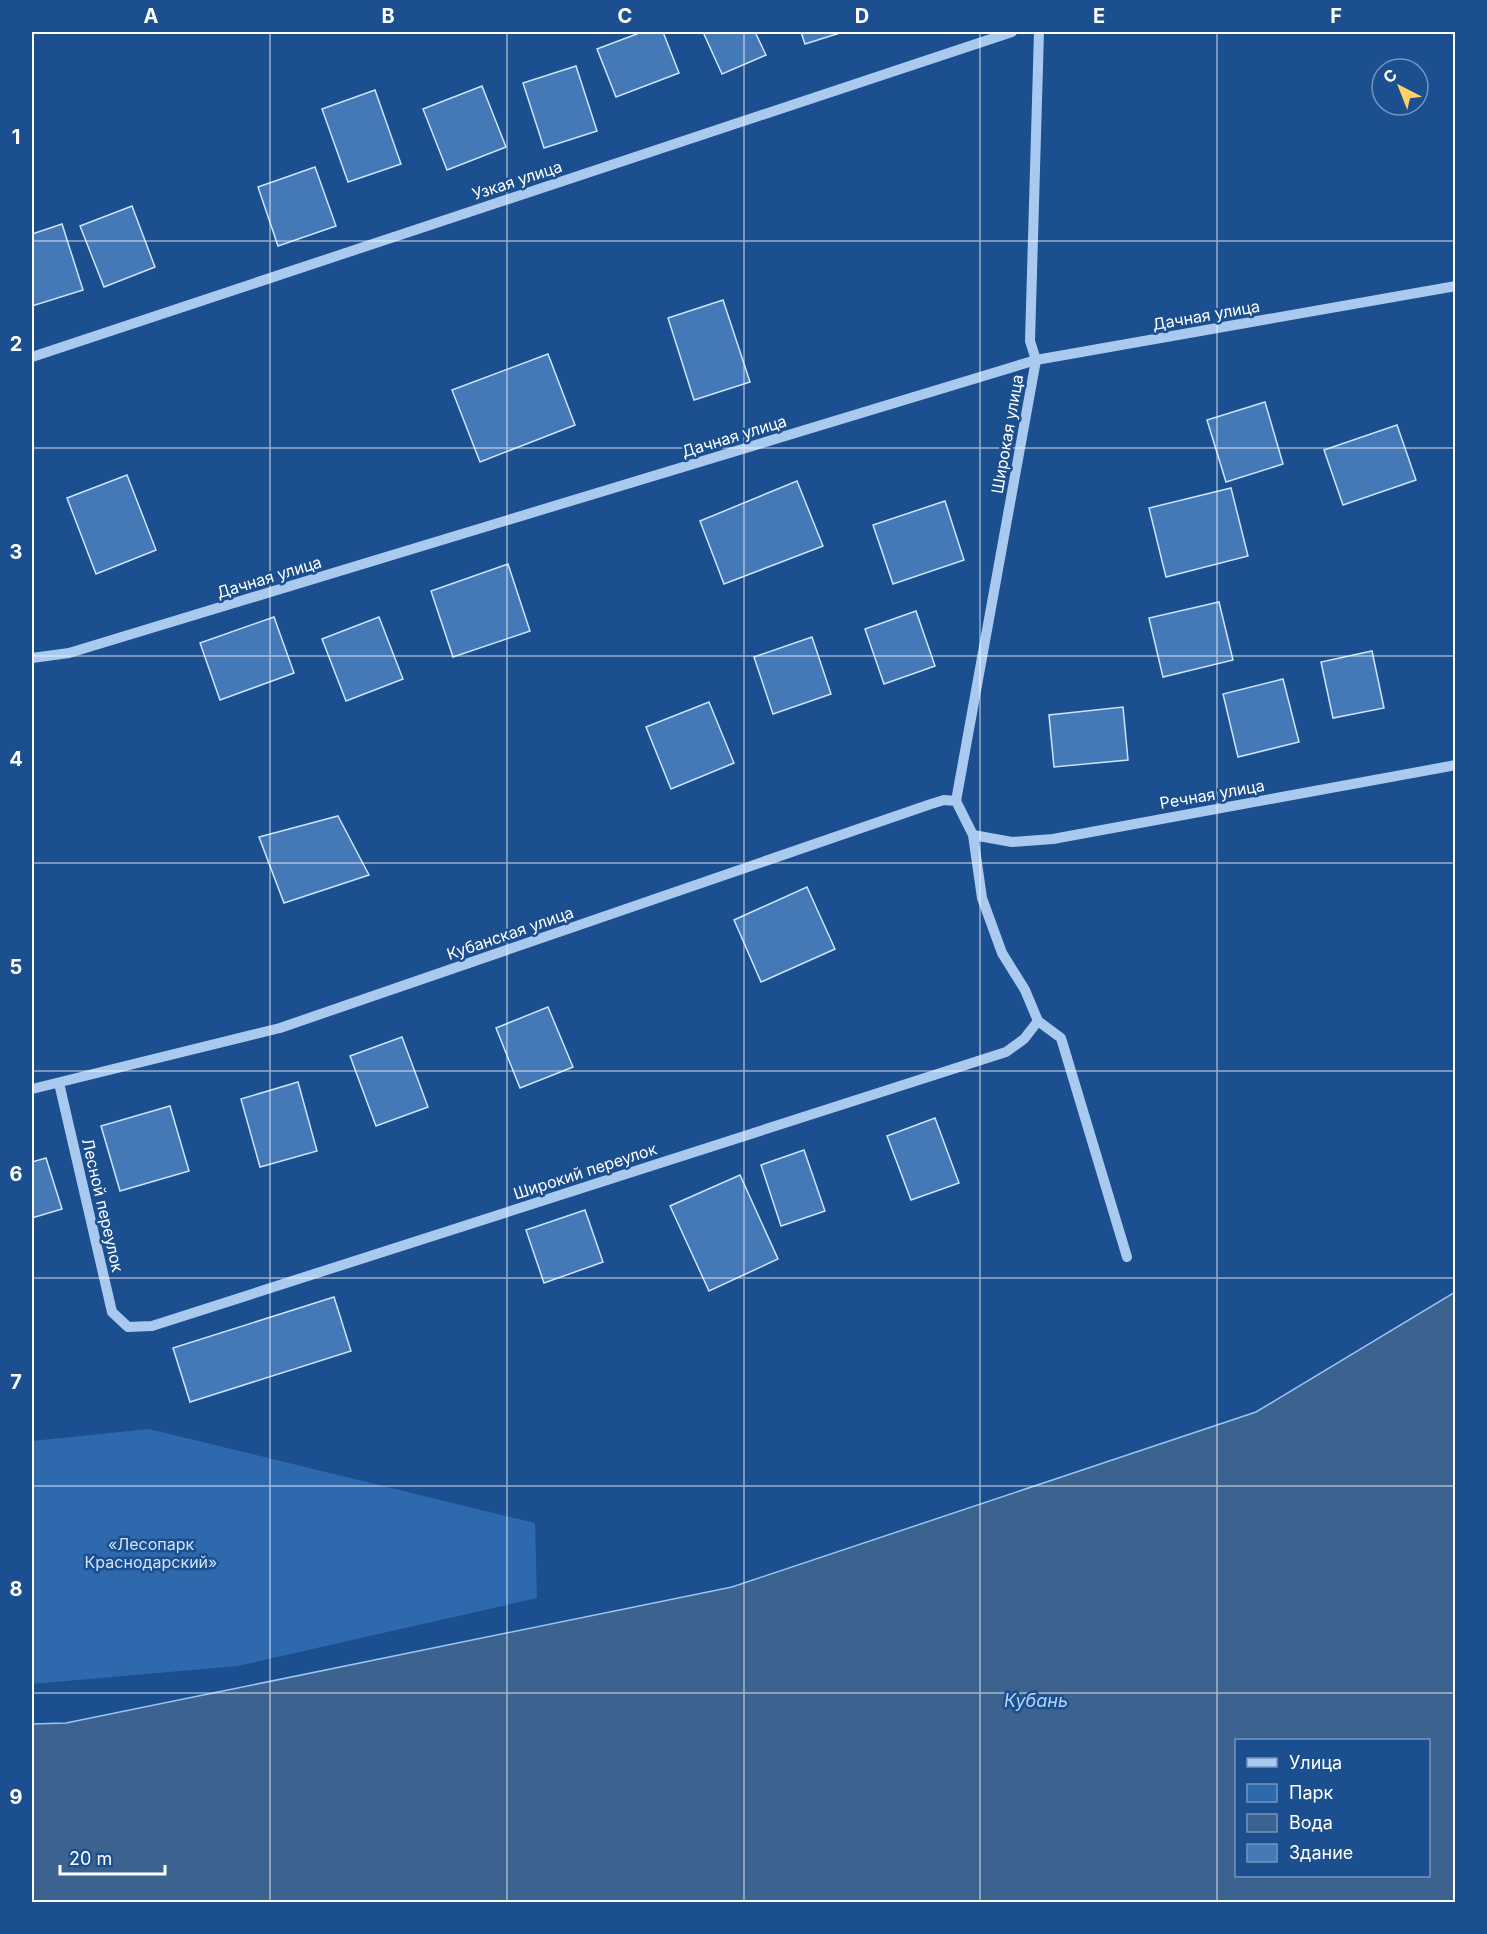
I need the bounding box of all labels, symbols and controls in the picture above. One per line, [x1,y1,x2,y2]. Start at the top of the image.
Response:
text: A [144,4,159,28]
text: B [381,4,395,28]
text: C [618,4,632,28]
text: D [855,4,869,28]
text: E [1093,4,1105,28]
text: F [1330,4,1342,28]
north arrow [1370,57,1430,117]
text: С [1379,64,1401,87]
text: 1 [12,125,20,149]
street label: Узкая улица [470,156,564,204]
street label: Дачная улица [1151,296,1261,334]
text: 2 [10,332,22,356]
street label: Широкая улица [987,373,1027,495]
street label: Дачная улица [679,411,789,461]
text: 3 [10,540,22,564]
street label: Дачная улица [214,552,324,602]
text: 4 [9,747,23,771]
street label: Речная улица [1158,775,1266,813]
street label: Кубанская улица [444,902,576,964]
text: 5 [10,955,22,979]
street label: Лесной переулок [78,1136,128,1274]
street label: Широкий переулок [511,1138,660,1204]
text: 6 [10,1162,23,1186]
text: 7 [10,1370,22,1394]
park label: «Лесопарк Краснодарский» [85,1534,217,1572]
text: 8 [9,1577,23,1601]
water label: Кубань [1004,1690,1068,1711]
legend [1235,1739,1430,1877]
text: Улица [1289,1752,1342,1773]
text: Парк [1289,1782,1334,1803]
text: 9 [10,1785,23,1809]
text: Вода [1289,1812,1333,1833]
scale bar [60,1838,165,1876]
text: Здание [1289,1842,1353,1863]
text: 20 m [69,1848,112,1869]

